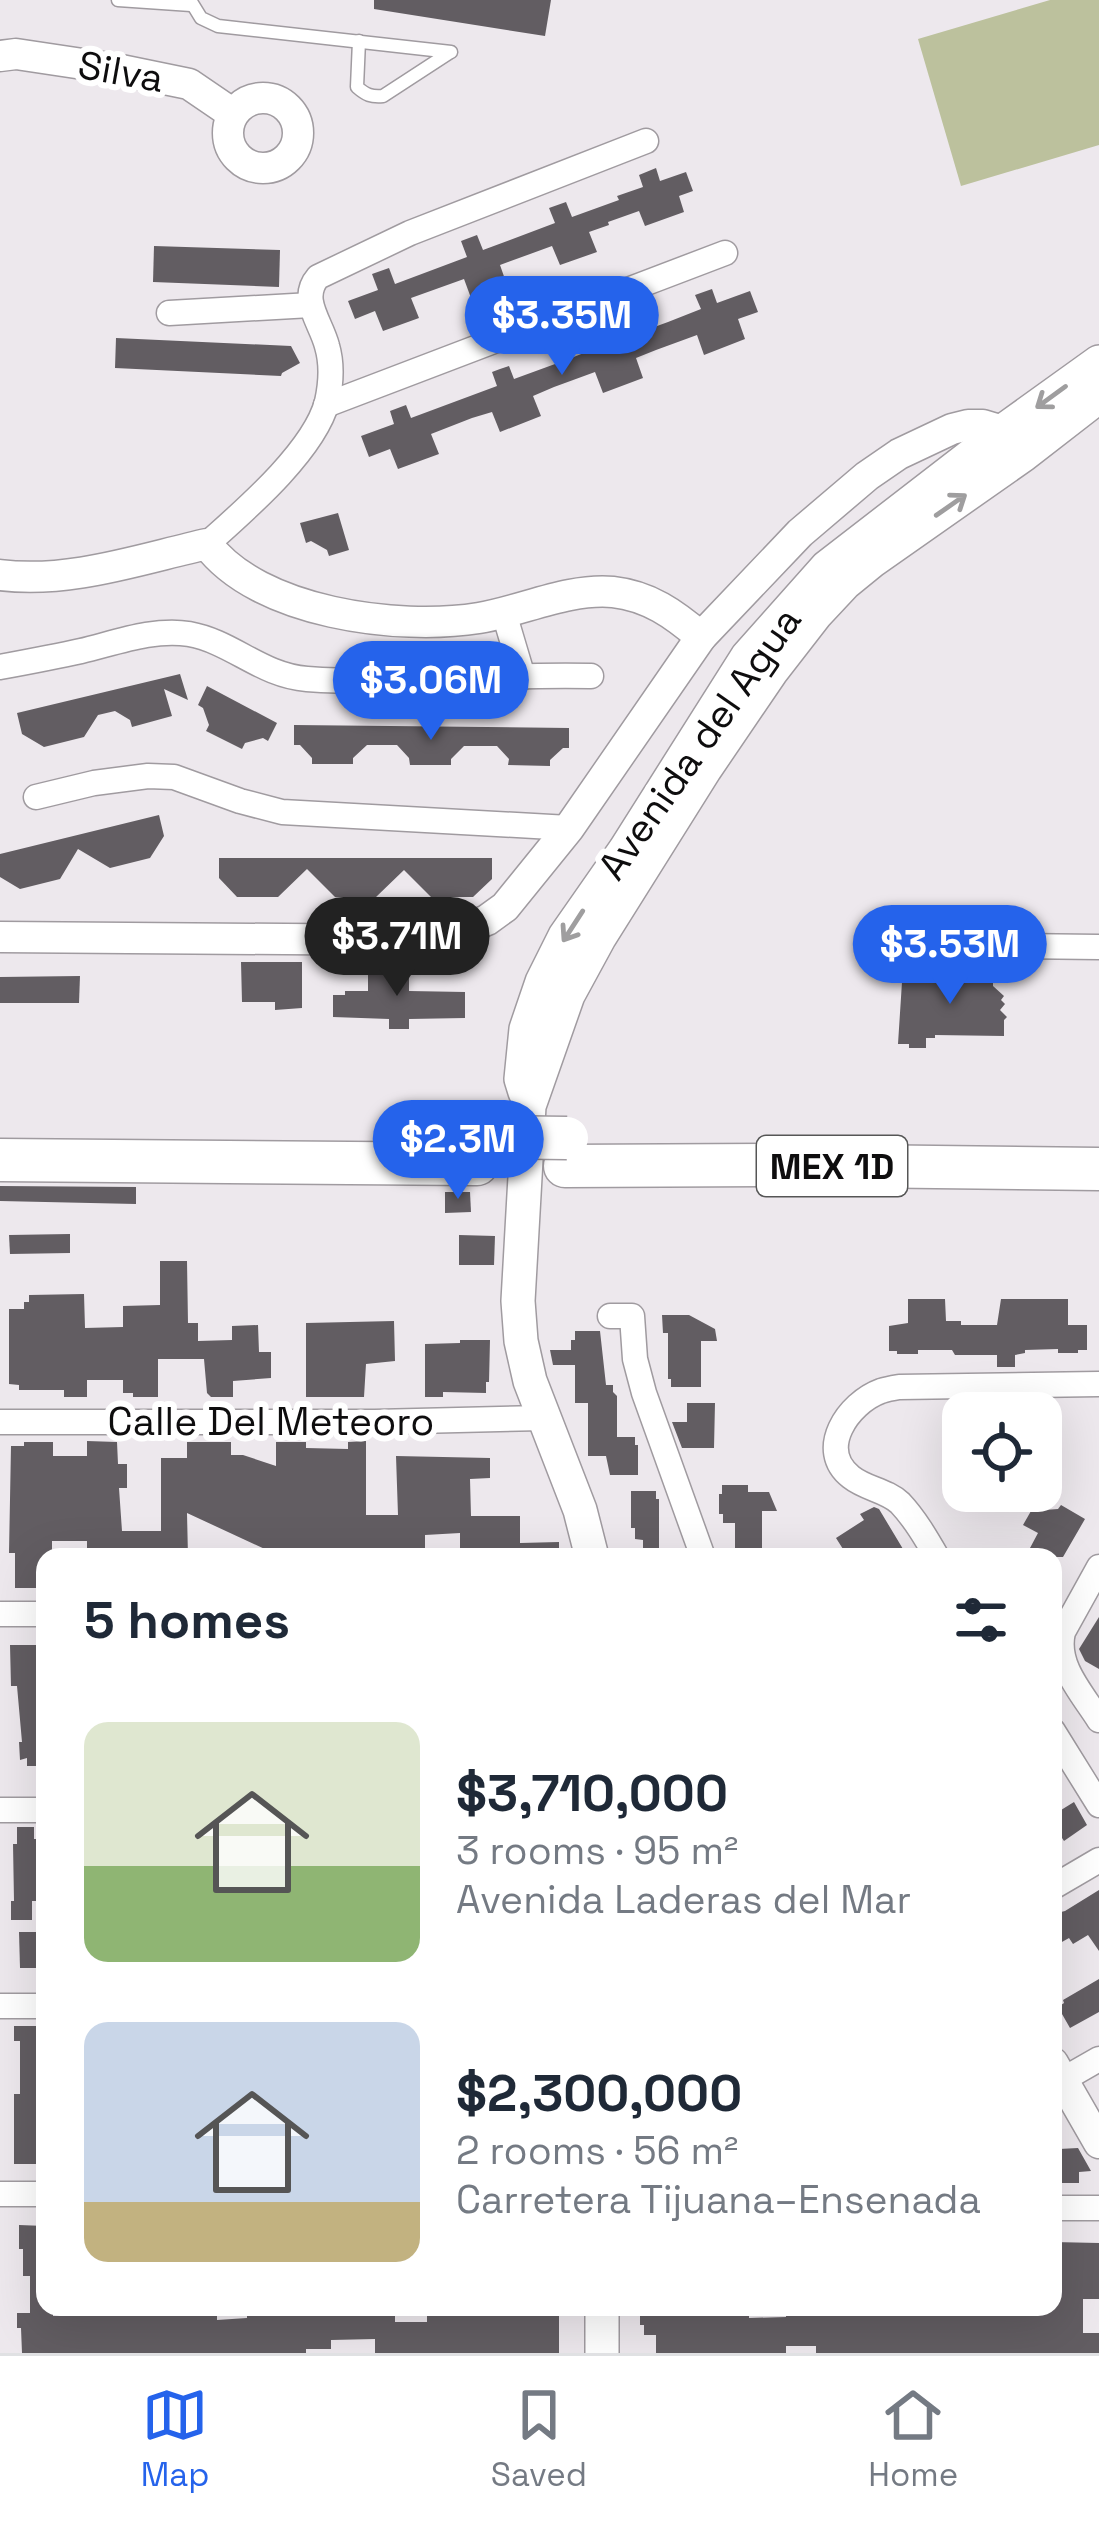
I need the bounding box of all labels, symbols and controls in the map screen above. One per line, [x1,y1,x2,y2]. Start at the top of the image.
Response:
street label: Silva [74,40,167,103]
pin: $3.35M [464,276,660,378]
text: $3.35M [492,290,632,339]
one-way arrow [1035,383,1068,409]
one-way arrow [934,492,967,518]
street label: Avenida del Agua [587,598,812,889]
pin: $3.06M [333,641,529,743]
text: $3.06M [360,655,502,704]
pin: $3.71M [299,897,495,999]
pin: $3.53M [852,905,1048,1007]
one-way arrow [561,908,586,942]
text: $3.71M [332,911,462,960]
text: $3.53M [880,919,1020,968]
pin: $2.3M [374,1100,542,1202]
text: $2.3M [400,1114,516,1163]
road number: MEX 1D [757,1136,907,1196]
map controls [942,1392,1062,1512]
button: locate [942,1392,1062,1512]
street label: Calle Del Meteoro [108,1397,434,1446]
icon: filters [948,1587,1014,1653]
text: 5 homes [84,1588,290,1653]
text: $3,710,000 [456,1761,728,1826]
icon: home [180,1770,324,1914]
text: 3 rooms · 95 m² [456,1826,738,1875]
text: Avenida Laderas del Mar [456,1875,911,1924]
text: $2,300,000 [456,2061,742,2126]
icon: home [180,2070,324,2214]
text: 2 rooms · 56 m² [456,2126,738,2175]
text: Carretera Tijuana–Ensenada [456,2175,981,2224]
tab: Map [141,2382,209,2496]
tab: Saved [491,2382,587,2496]
tab: Home [868,2382,958,2496]

